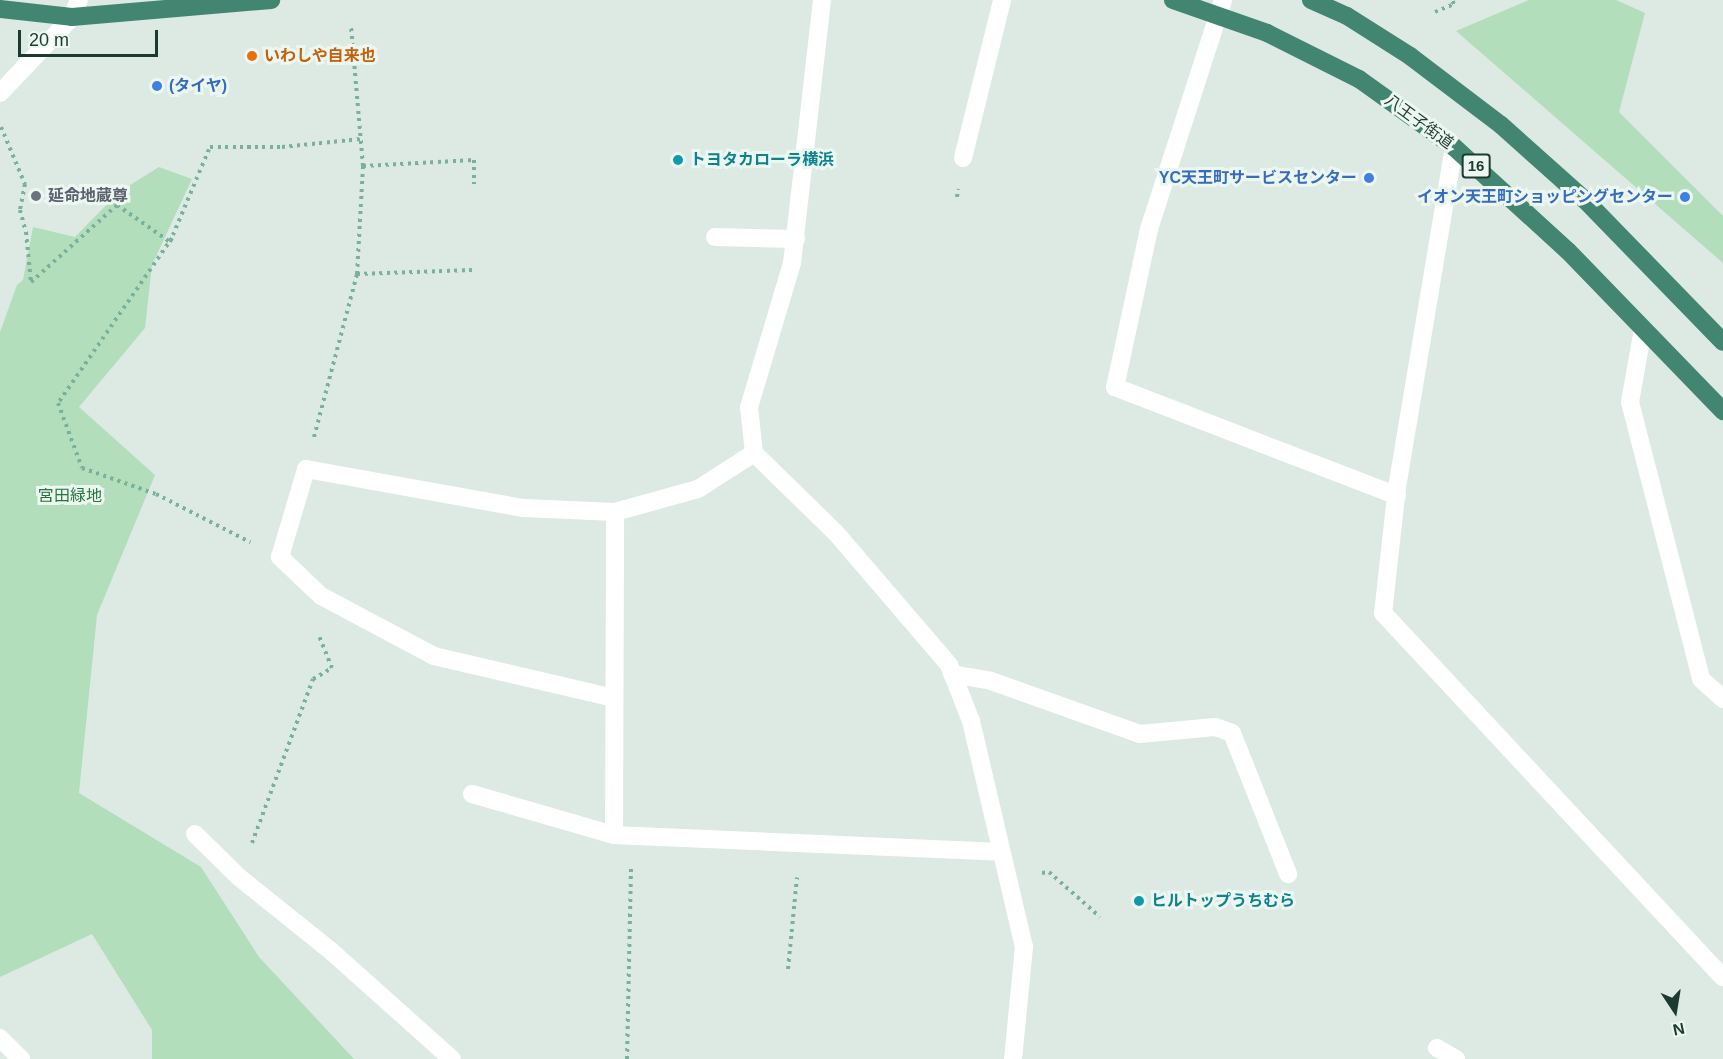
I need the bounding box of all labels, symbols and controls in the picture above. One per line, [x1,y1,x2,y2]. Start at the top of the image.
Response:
scale bar [21,18,160,56]
text: 20 m [29,30,69,50]
place label: いわしや自来也 [264,46,376,66]
marker: いわしや自来也 [245,49,259,63]
place label: (タイヤ) [169,76,228,96]
marker: (タイヤ) [150,79,164,93]
street label: 八王子街道 [1381,91,1457,153]
place label: トヨタカローラ横浜 [690,150,834,170]
marker: トヨタカローラ横浜 [671,153,685,167]
road number: 16 [1461,154,1491,178]
place label: YC天王町サービスセンター [1159,168,1357,188]
marker: YC天王町サービスセンター [1362,171,1376,185]
place label: 延命地蔵尊 [48,186,128,206]
place label: イオン天王町ショッピングセンター [1417,187,1673,207]
marker: 延命地蔵尊 [29,189,43,203]
marker: イオン天王町ショッピングセンター [1678,190,1692,204]
park label: 宮田緑地 [38,486,102,506]
place label: ヒルトップうちむら [1151,891,1295,911]
marker: ヒルトップうちむら [1132,894,1146,908]
north arrow [1645,981,1705,1041]
text: N [1671,1020,1686,1039]

